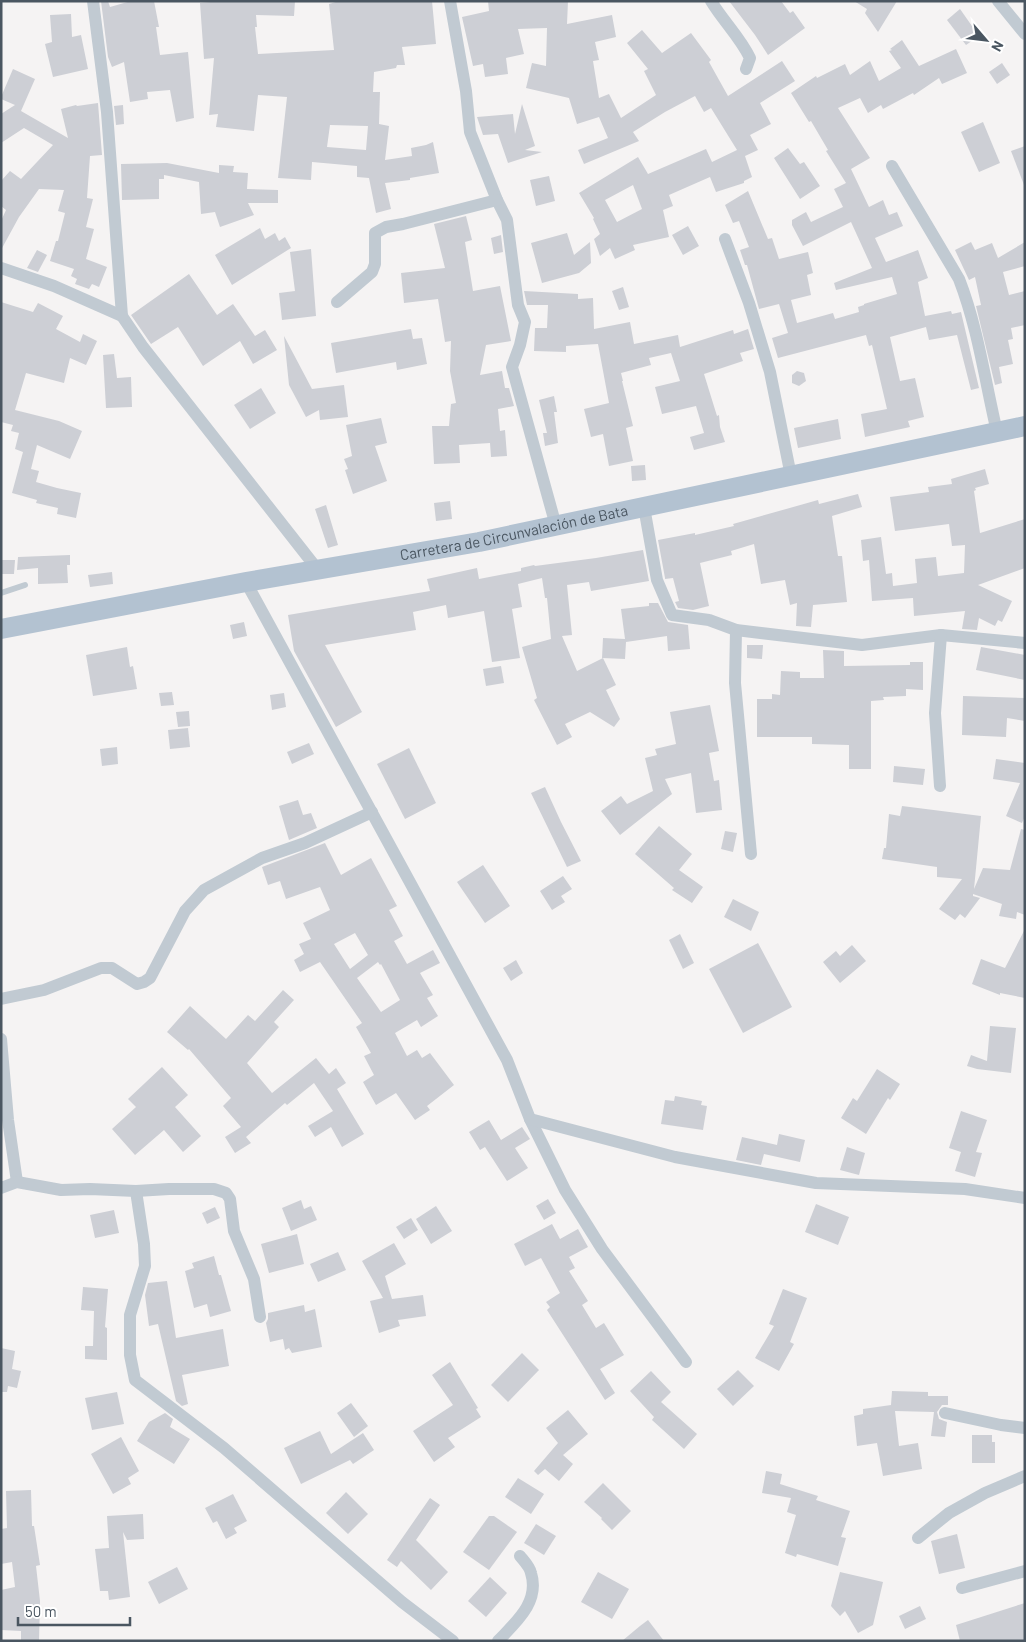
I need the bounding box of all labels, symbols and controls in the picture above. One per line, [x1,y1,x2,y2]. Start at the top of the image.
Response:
north arrow [961,15,1011,65]
text: N [988,38,1008,54]
street label: Carretera de Circunvalación de Bata [399,501,629,563]
scale bar [18,1594,130,1626]
text: 50 m [25,1602,57,1620]

